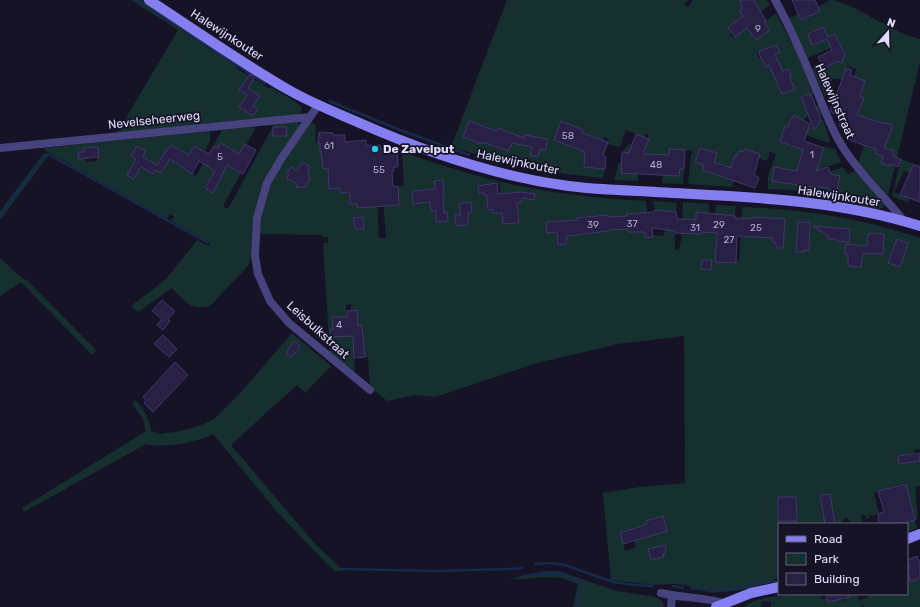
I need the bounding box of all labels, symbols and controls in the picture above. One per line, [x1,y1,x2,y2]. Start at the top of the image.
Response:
street label: Halewijnkouter [188,6,266,64]
north arrow [868,12,908,52]
text: N [885,16,897,31]
house number: 9 [755,23,761,35]
street label: Halewijnstraat [812,61,858,141]
street label: Nevelseheerweg [107,108,201,132]
house number: 58 [562,130,574,142]
house number: 61 [324,140,334,152]
place label: De Zavelput [383,142,455,156]
marker: De Zavelput [370,144,380,154]
street label: Halewijnkouter [476,146,561,178]
house number: 1 [810,149,814,161]
house number: 5 [217,151,223,163]
house number: 48 [650,159,662,171]
house number: 55 [373,164,385,176]
street label: Halewijnkouter [797,183,882,210]
house number: 37 [626,218,638,230]
house number: 39 [587,219,599,231]
house number: 29 [713,219,725,231]
house number: 31 [690,222,700,234]
house number: 25 [750,222,762,234]
house number: 27 [724,234,735,246]
street label: Leisbulkstraat [284,298,352,362]
house number: 4 [336,319,342,331]
legend [778,523,908,595]
text: Road [814,532,842,546]
text: Park [814,552,840,566]
text: Building [814,572,860,586]

